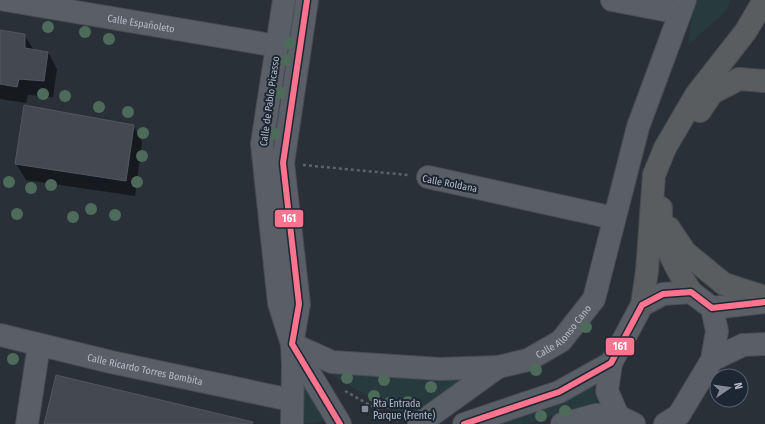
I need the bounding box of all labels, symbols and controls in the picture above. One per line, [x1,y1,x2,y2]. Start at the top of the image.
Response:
street label: Calle Españoleto [106,12,175,36]
street label: Calle de Pablo Picasso [258,55,282,147]
street label: Calle Roldana [421,173,478,195]
line badge: 161 [274,209,304,228]
text: 161 [282,212,296,225]
street label: Calle Alonso Cano [534,303,594,361]
line badge: 161 [605,337,635,356]
text: 161 [613,340,627,353]
street label: Calle Ricardo Torres Bombita [86,351,204,388]
north arrow [709,368,749,408]
text: N [731,381,745,391]
place label: Rta Entrada Parque (Frente) [373,398,435,422]
marker: Rta Entrada Parque (Frente) [360,404,370,414]

